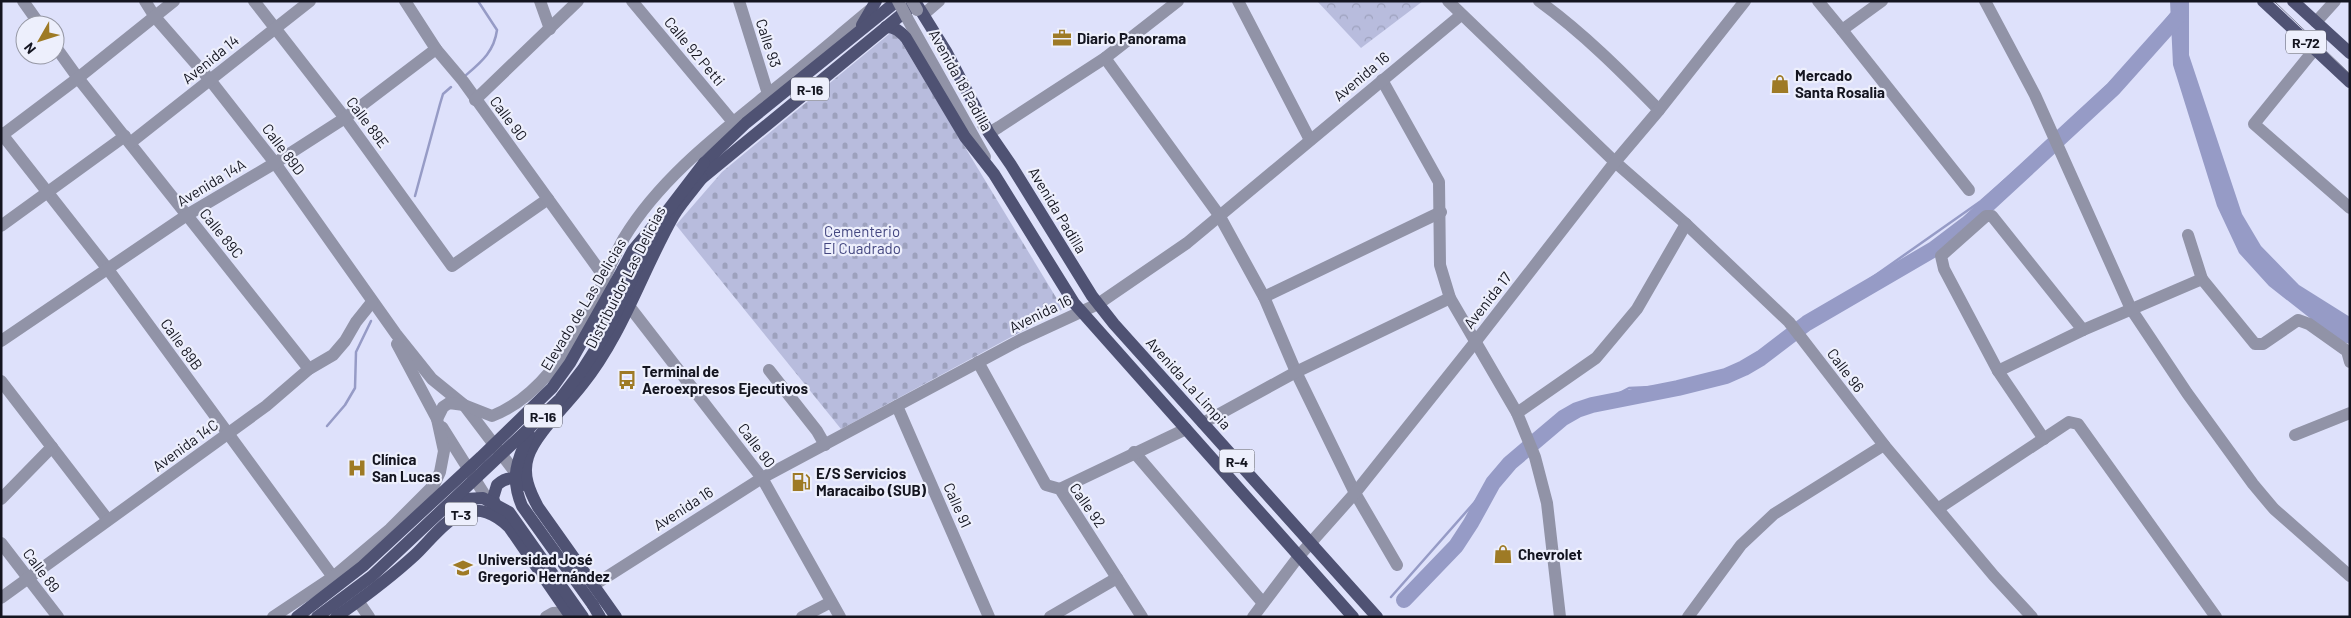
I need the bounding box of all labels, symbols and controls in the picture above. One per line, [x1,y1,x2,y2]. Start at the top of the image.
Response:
street label: Calle 92 Petti [661,13,729,89]
north arrow [15,15,65,65]
street label: Calle 93 [753,16,785,70]
street label: Avenida 18 Padilla [926,26,996,134]
office icon: Diario Panorama [1051,27,1073,49]
place label: Diario Panorama [1077,29,1186,47]
street label: Avenida 14 [178,31,242,87]
road number: R-72 [2286,31,2326,54]
text: N [20,40,39,57]
street label: Avenida 16 [1329,47,1393,105]
place label: Mercado Santa Rosalia [1795,66,1885,101]
shop icon: Mercado Santa Rosalia [1769,73,1791,95]
road number: R-16 [791,78,829,100]
street label: Calle 90 [487,92,531,144]
street label: Calle 89E [343,93,393,151]
street label: Calle 89D [259,120,309,178]
street label: Avenida 14A [173,154,249,210]
street label: Avenida Padilla [1025,164,1091,256]
street label: Distribuidor Las Delicias [581,203,669,351]
street label: Calle 89C [196,204,248,262]
park label: Cementerio El Cuadrado [823,222,901,257]
street label: Elevado de Las Delicias [536,235,630,373]
street label: Avenida 17 [1459,268,1515,332]
street label: Avenida 16 [1006,290,1074,336]
street label: Calle 89B [157,315,207,373]
street label: Avenida La Limpia [1143,333,1235,433]
street label: Calle 96 [1824,345,1868,395]
place label: Terminal de Aeroexpresos Ejecutivos [642,362,809,397]
bus stop icon: Terminal de Aeroexpresos Ejecutivos [616,369,638,391]
road number: R-16 [524,404,562,428]
street label: Avenida 14C [149,415,221,475]
street label: Calle 90 [735,419,779,471]
place label: Clínica San Lucas [372,450,441,485]
road number: R-4 [1220,450,1254,472]
hospital icon: Clínica San Lucas [346,457,368,479]
place label: E/S Servicios Maracaibo (SUB) [816,464,927,499]
fuel station icon: E/S Servicios Maracaibo (SUB) [790,471,812,493]
street label: Calle 92 [1066,479,1110,531]
street label: Calle 91 [940,480,976,530]
street label: Avenida 16 [650,482,716,534]
road number: T-3 [445,502,477,526]
shop icon: Chevrolet [1492,543,1514,565]
street label: Calle 89 [20,545,64,595]
place label: Chevrolet [1518,545,1582,563]
place label: Universidad José Gregorio Hernández [478,550,610,585]
school or university icon: Universidad José Gregorio Hernández [452,557,474,579]

